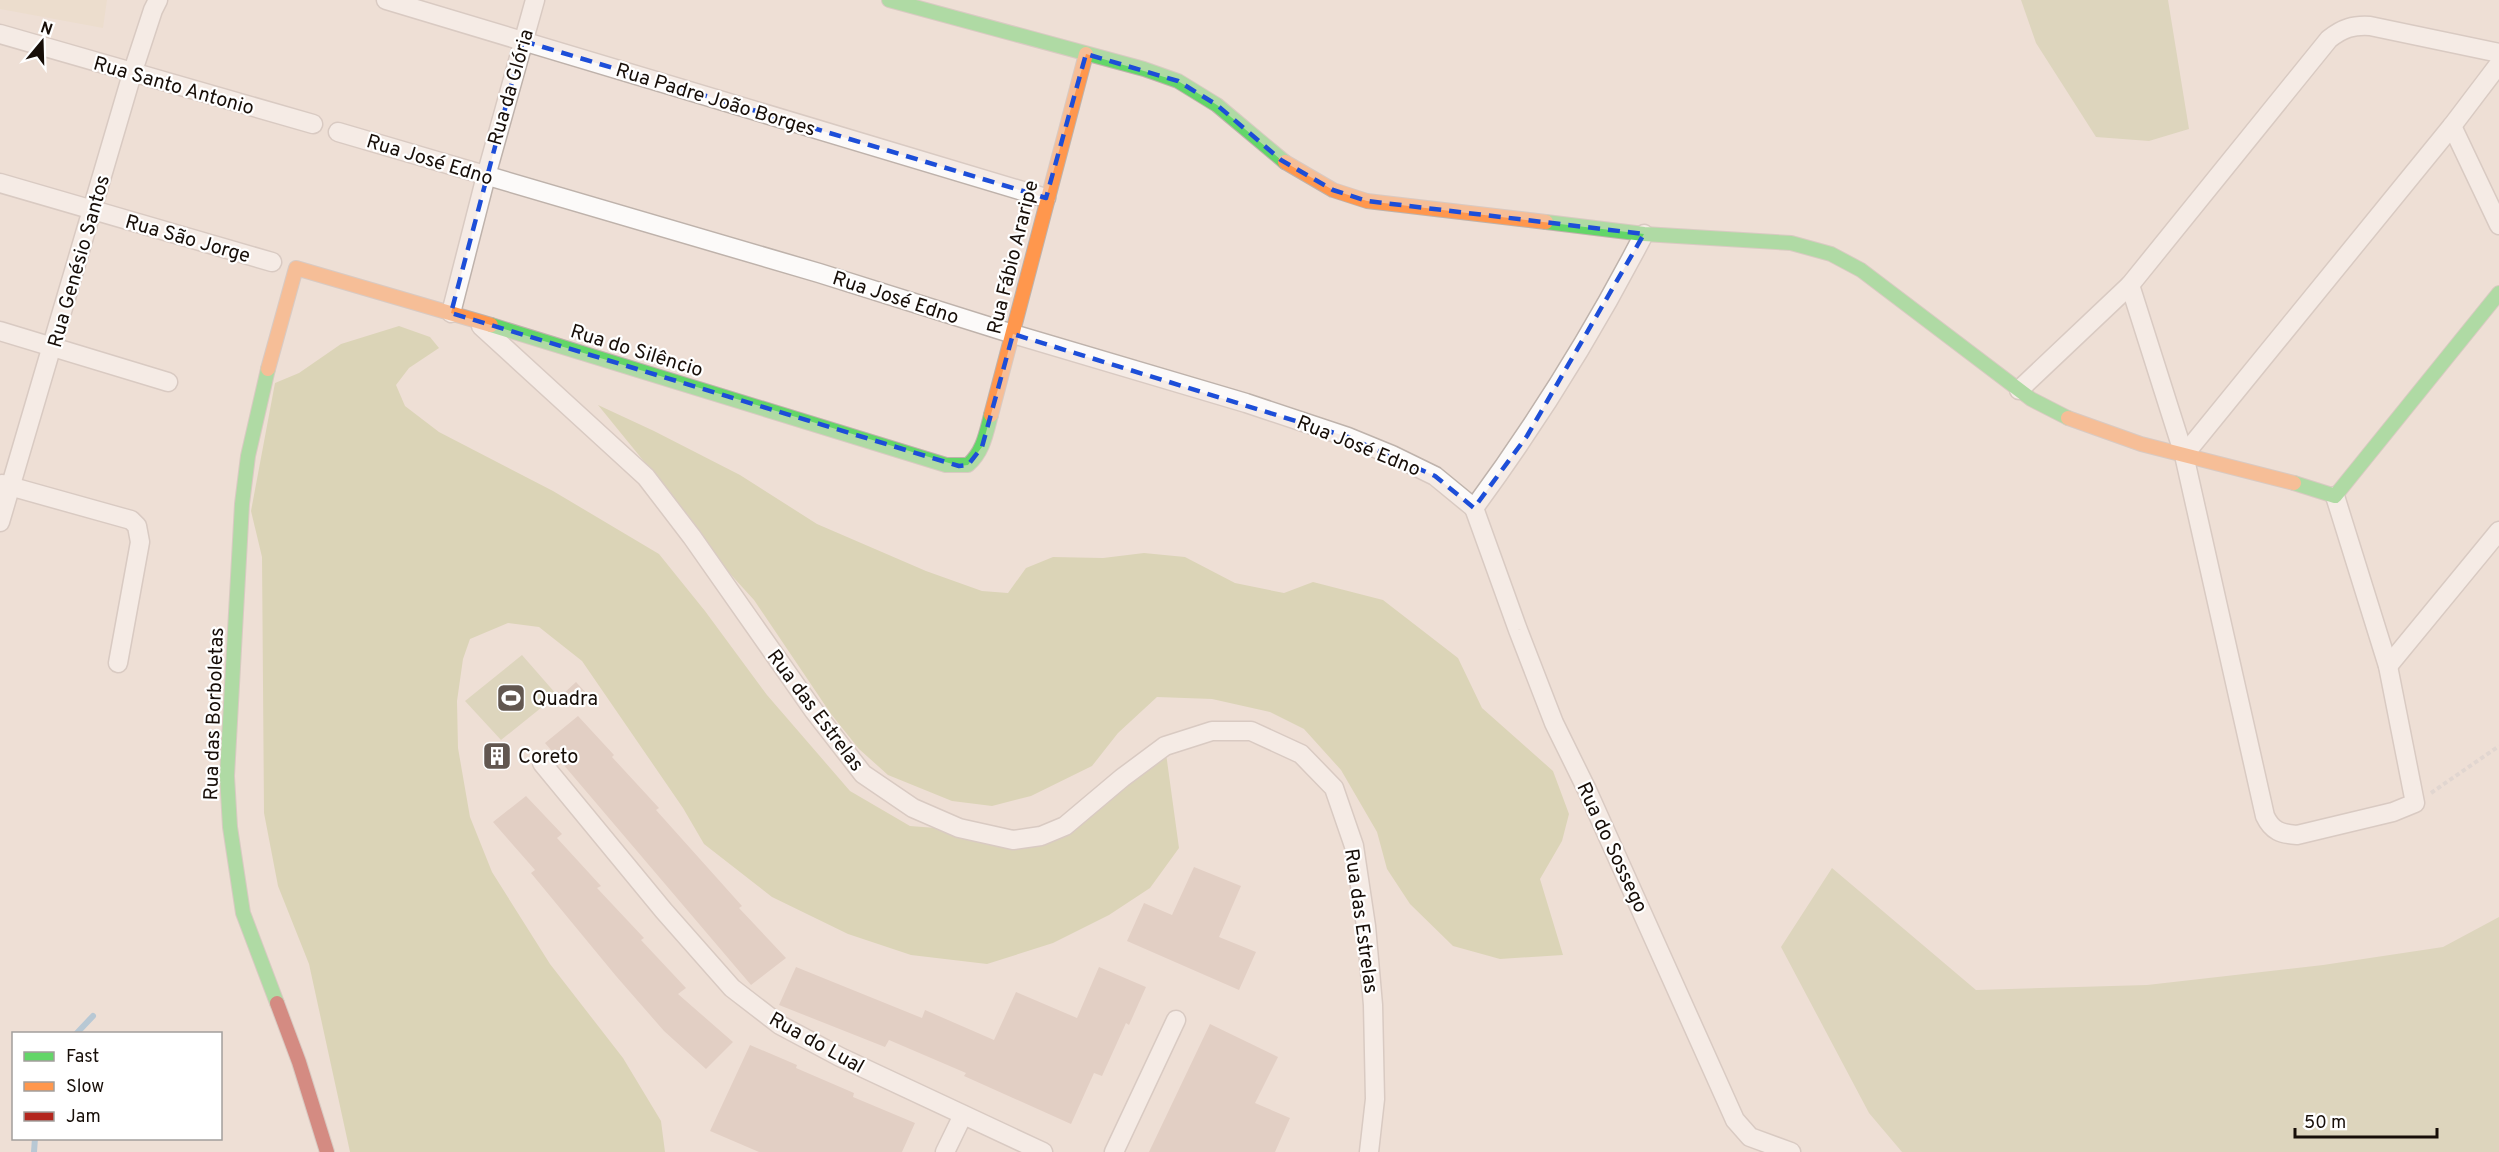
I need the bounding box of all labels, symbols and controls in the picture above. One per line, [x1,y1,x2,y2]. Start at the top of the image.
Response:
north arrow [12,12,72,72]
text: N [38,18,55,41]
street label: Rua da Glória [483,27,541,149]
street label: Rua Santo Antonio [90,52,257,122]
street label: Rua Padre João Borges [612,58,819,144]
street label: Rua José Edno [363,129,496,193]
street label: Rua Genésio Santos [43,172,117,351]
street label: Rua Fábio Araripe [982,178,1046,337]
street label: Rua São Jorge [122,210,253,270]
street label: Rua José Edno [829,266,962,332]
street label: Rua do Silêncio [567,319,706,384]
street label: Rua José Edno [1292,410,1424,484]
street label: Rua das Borboletas [199,627,231,801]
street label: Rua das Estrelas [760,645,869,777]
sports icon: Quadra [495,682,527,714]
place label: Quadra [532,687,598,713]
building icon: Coreto [481,740,513,772]
place label: Coreto [518,745,578,771]
street label: Rua do Sossego [1570,778,1653,917]
street label: Rua das Estrelas [1337,847,1383,995]
street label: Rua do Lual [764,1007,868,1081]
legend [12,1032,222,1140]
text: Fast [66,1046,99,1069]
text: Slow [66,1076,104,1099]
scale bar [2295,1101,2438,1139]
text: Jam [66,1106,101,1129]
text: 50 m [2304,1112,2346,1135]

